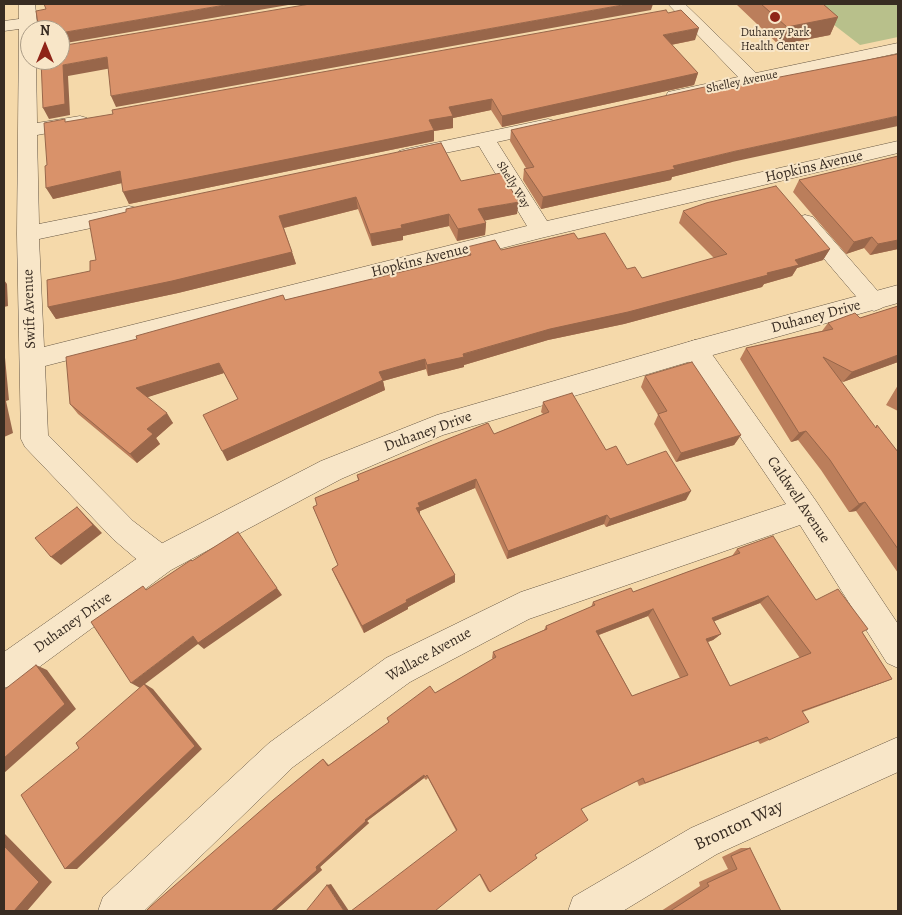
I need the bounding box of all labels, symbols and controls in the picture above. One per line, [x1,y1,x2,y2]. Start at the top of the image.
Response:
marker: Duhaney Park Health Center [768,10,782,24]
north arrow [20,20,70,70]
text: N [40,21,50,40]
place label: Duhaney Park Health Center [740,26,810,54]
street label: Shelley Avenue [705,67,779,97]
street label: Hopkins Avenue [763,147,865,187]
street label: Shelly Way [493,159,533,211]
street label: Hopkins Avenue [369,240,471,282]
street label: Swift Avenue [20,269,40,349]
street label: Duhaney Drive [769,296,863,338]
street label: Duhaney Drive [382,408,474,456]
street label: Caldwell Avenue [763,453,833,547]
street label: Duhaney Drive [31,589,115,657]
street label: Wallace Avenue [383,624,475,686]
street label: Bronton Way [691,796,787,856]

